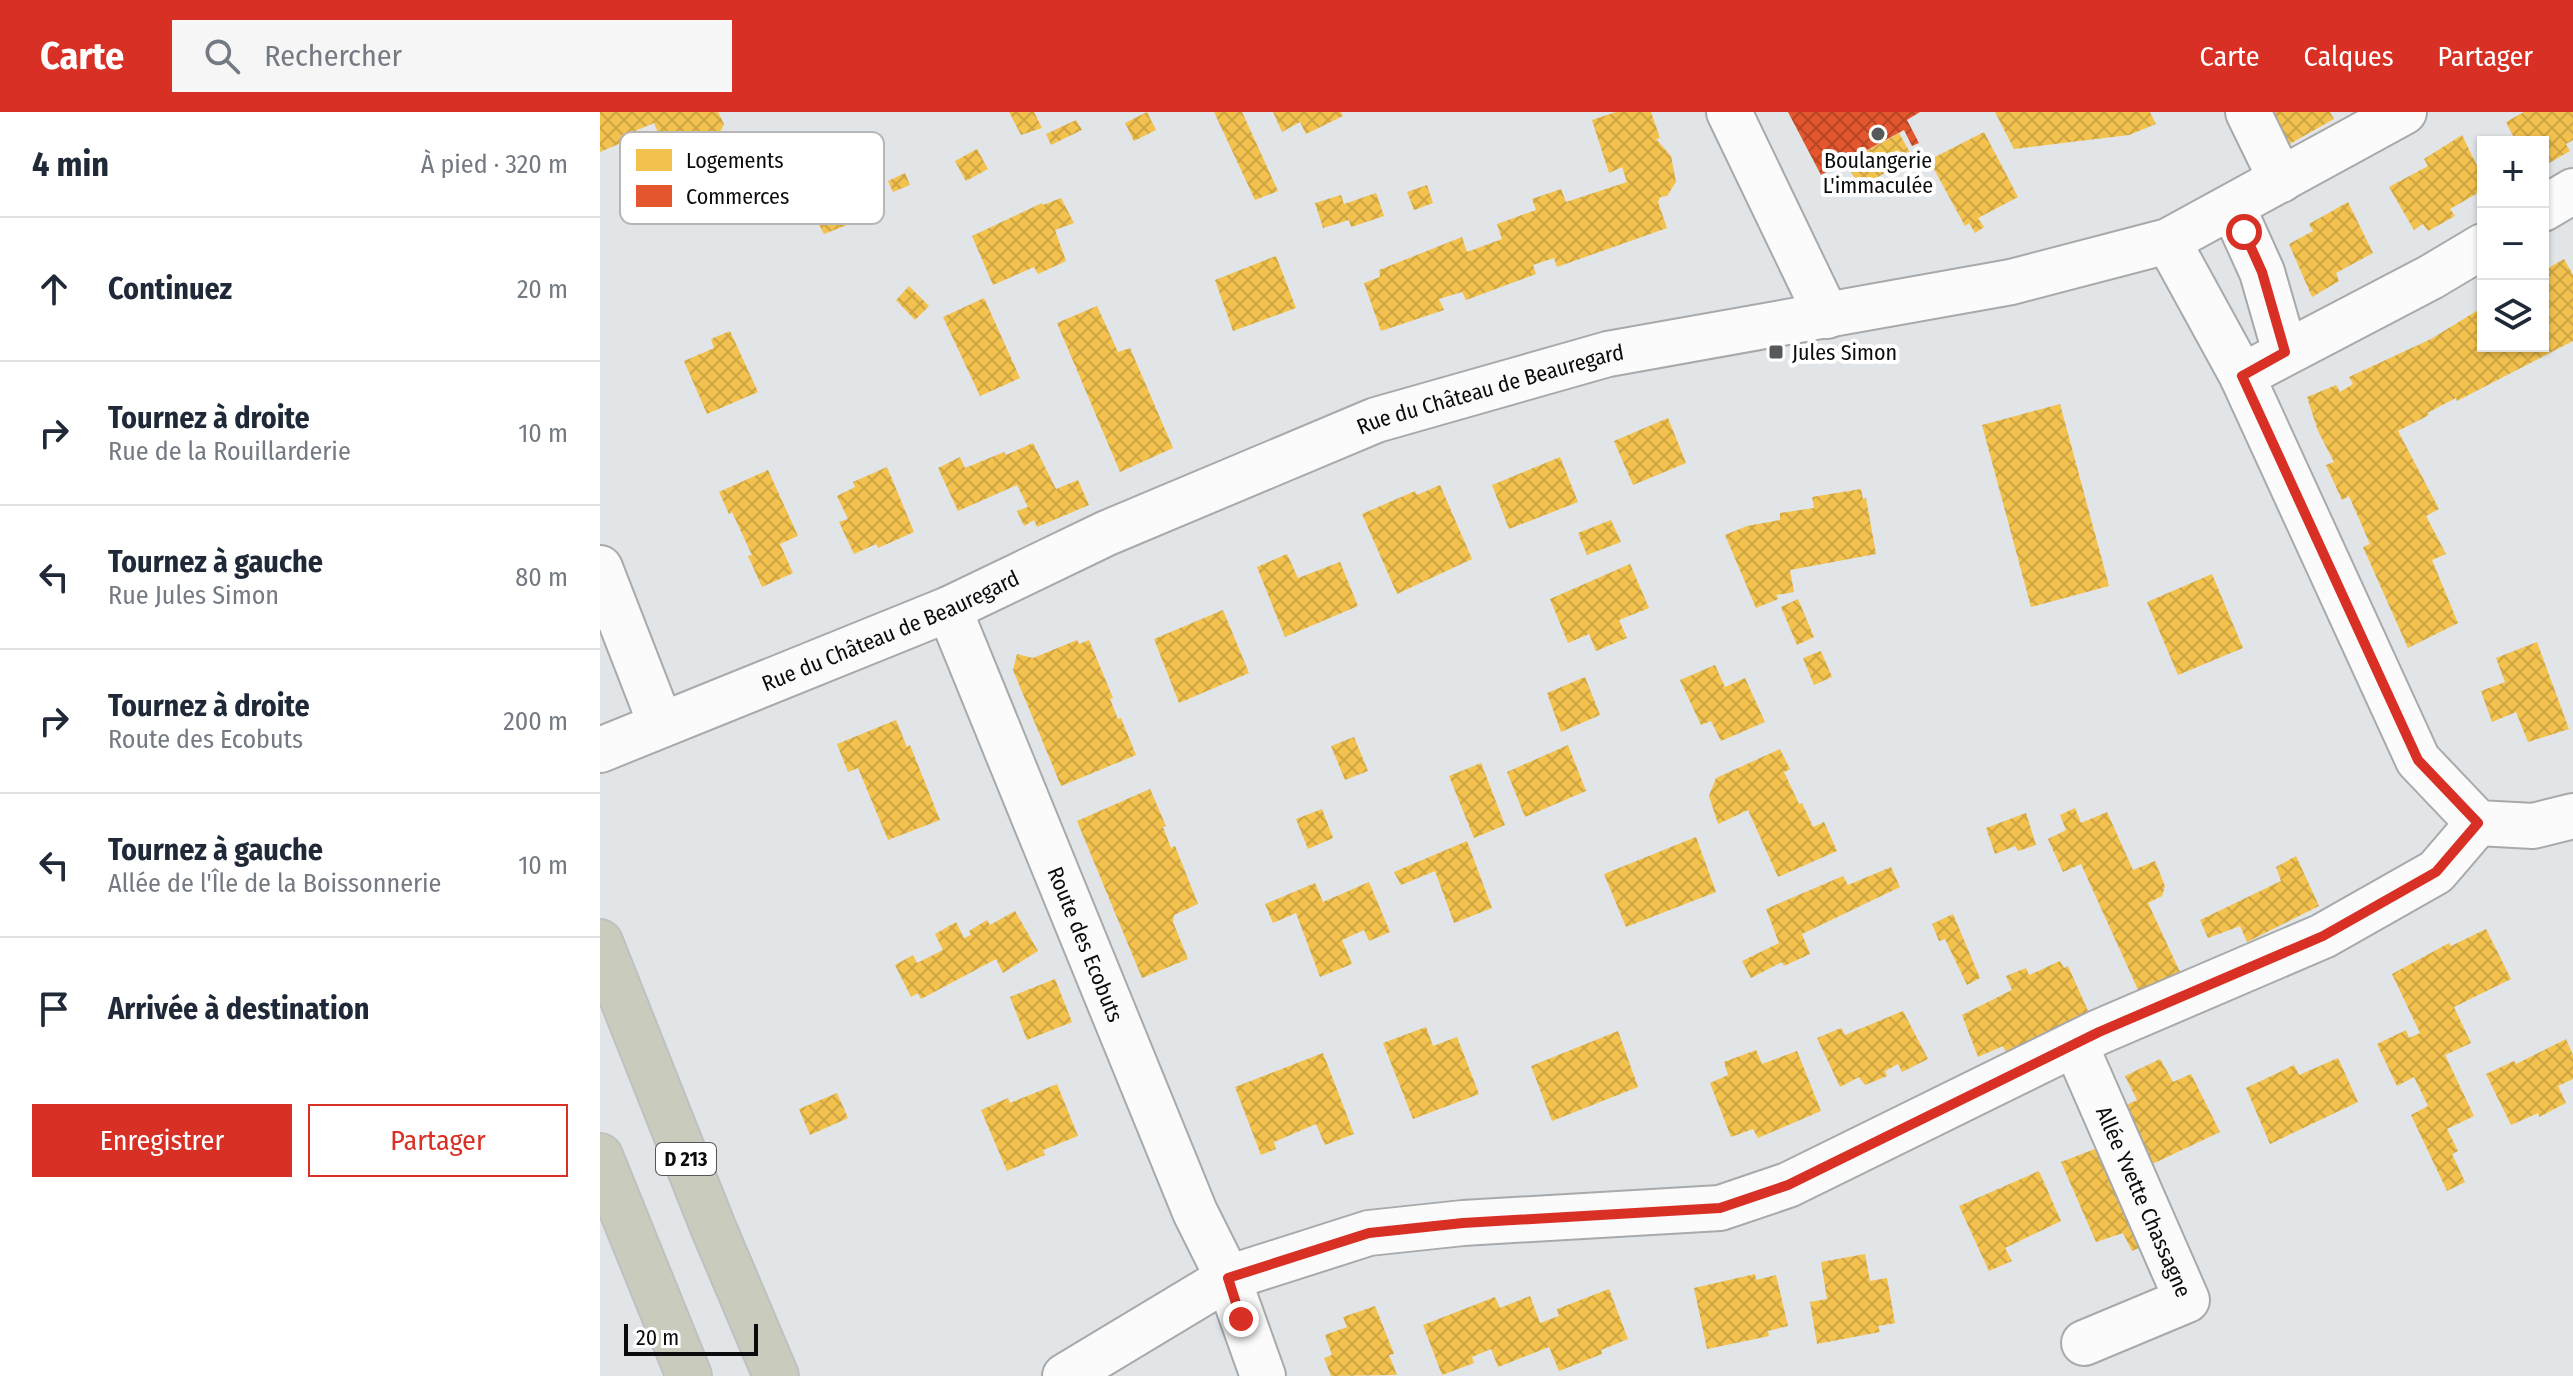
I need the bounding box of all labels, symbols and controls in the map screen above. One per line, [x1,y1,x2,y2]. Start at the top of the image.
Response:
search box [172,20,732,92]
text: Carte [40,33,124,79]
icon: search [200,34,244,78]
text: Rechercher [264,38,402,74]
text: Carte [2200,40,2260,73]
text: Calques [2304,40,2394,73]
text: Partager [2438,40,2533,73]
marker: Boulangerie L'immaculée [1869,125,1887,143]
legend [620,132,884,224]
map controls [2477,136,2549,352]
button: + [2477,136,2549,208]
text: 4 min [32,144,109,185]
text: Logements [686,147,784,174]
place label: Boulangerie L'immaculée [1823,147,1933,199]
text: À pied · 320 m [421,149,568,180]
text: Commerces [686,183,789,210]
button: − [2477,208,2549,280]
route start [2226,214,2262,250]
icon: ahead [32,267,76,311]
text: Continuez [108,271,232,307]
text: 20 m [517,274,568,305]
button: layers [2477,280,2549,352]
street label: Rue du Château de Beauregard [1352,338,1626,440]
place label: Jules Simon [1792,339,1897,366]
marker: Jules Simon [1767,343,1785,361]
text: Tournez à droite [108,400,310,436]
icon: right [32,411,76,455]
text: 10 m [518,418,568,449]
text: Rue de la Rouillarderie [108,436,351,467]
text: Tournez à gauche [108,544,323,580]
icon: left [32,555,76,599]
text: 80 m [515,562,568,593]
street label: Rue du Château de Beauregard [758,564,1023,697]
text: Rue Jules Simon [108,580,279,611]
text: Tournez à droite [108,688,310,724]
icon: right [32,699,76,743]
text: 200 m [503,706,568,737]
text: Route des Ecobuts [108,724,303,755]
text: Tournez à gauche [108,832,323,868]
icon: left [32,843,76,887]
text: 10 m [518,850,568,881]
street label: Route des Ecobuts [1042,863,1129,1026]
text: Allée de l'Île de la Boissonnerie [108,868,441,899]
icon: arrive [32,987,76,1031]
text: Arrivée à destination [108,991,369,1027]
street label: Allée Yvette Chassagne [2090,1102,2198,1301]
button: Enregistrer [32,1104,292,1177]
button: Partager [308,1104,568,1177]
road number: D 213 [656,1143,716,1175]
route end [1223,1301,1259,1337]
scale bar [624,1320,758,1356]
text: 20 m [636,1324,679,1351]

